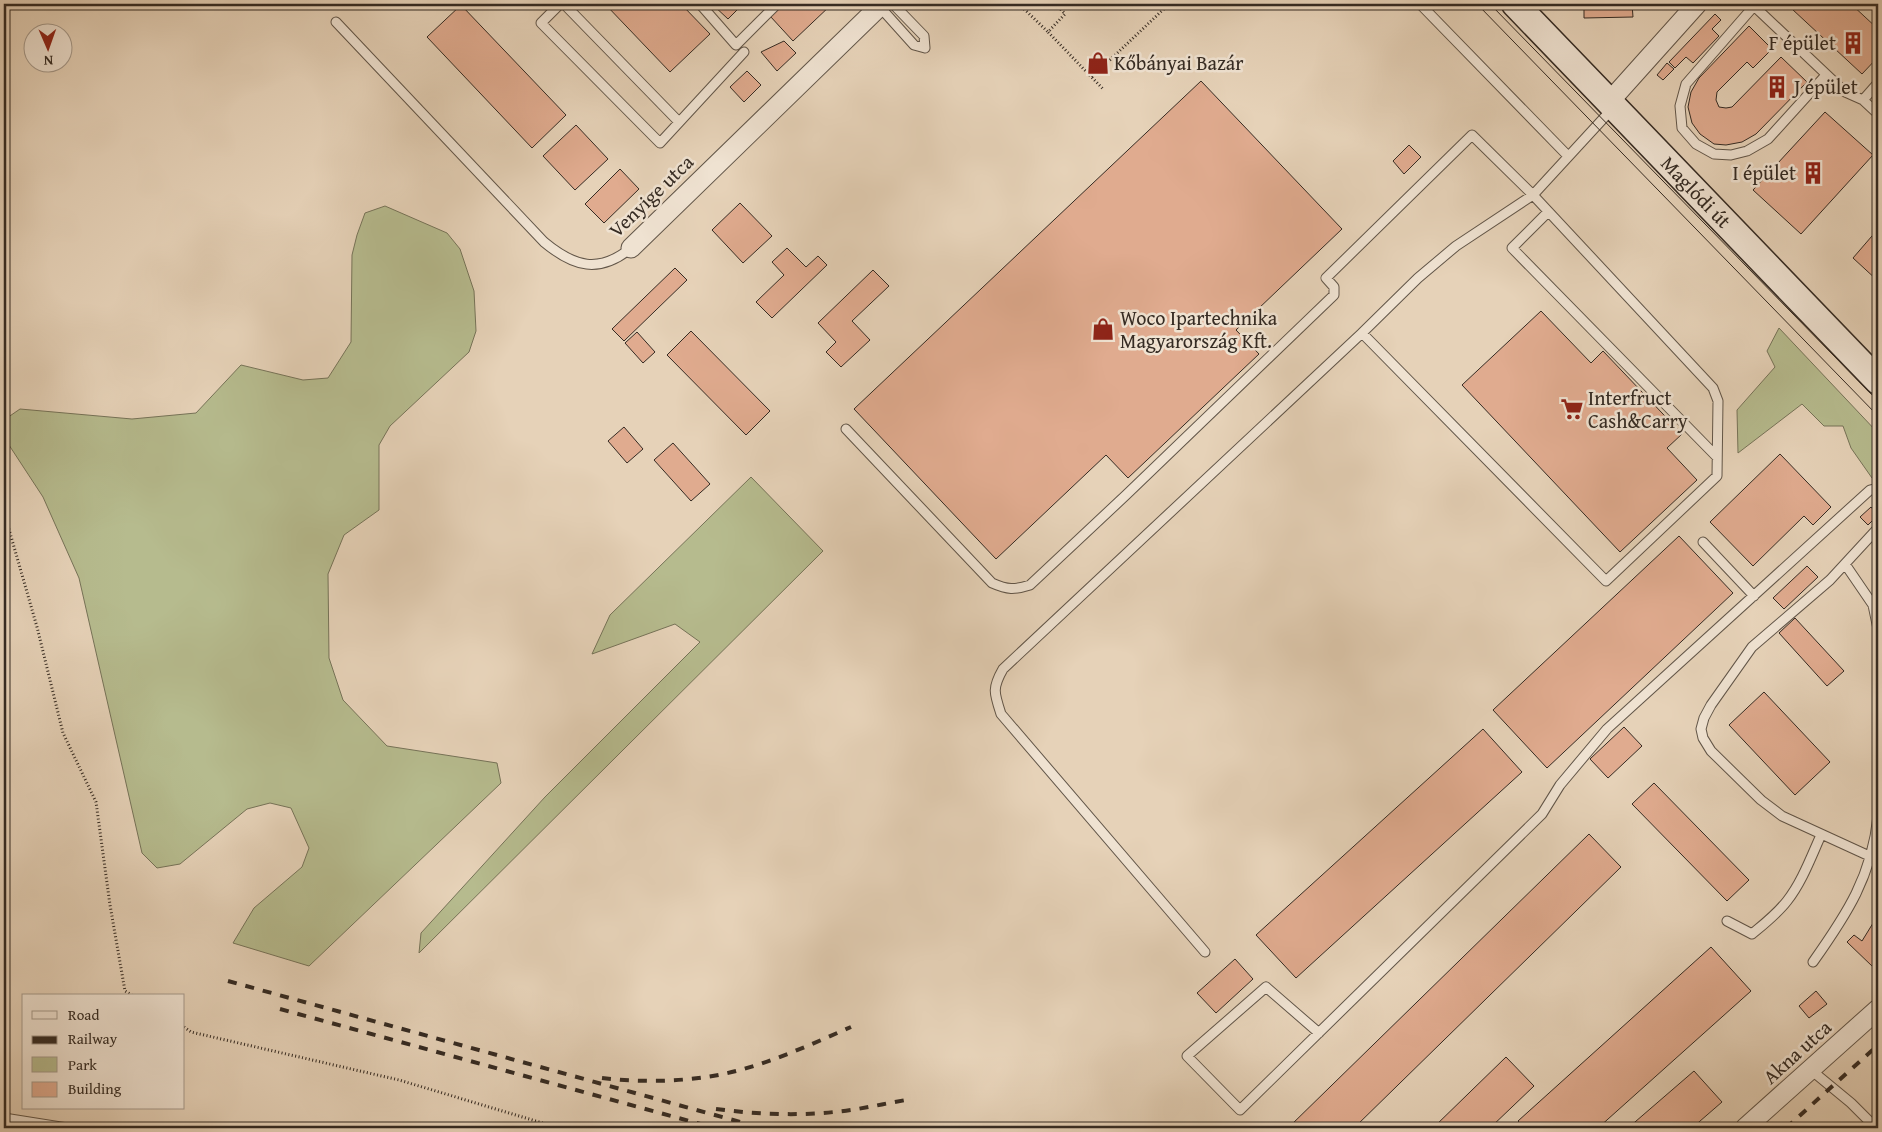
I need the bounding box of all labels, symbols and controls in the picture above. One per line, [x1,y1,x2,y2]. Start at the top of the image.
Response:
north arrow [22,22,72,72]
place label: F épület [1769,28,1836,57]
building icon: F épület [1840,30,1866,56]
place label: Kőbányai Bazár [1114,48,1243,77]
shop icon: Kőbányai Bazár [1085,50,1111,76]
text: N [43,51,53,71]
place label: J épület [1791,72,1858,101]
building icon: J épület [1764,74,1790,100]
street label: Venyige utca [602,147,700,244]
street label: Maglódi út [1655,149,1738,234]
place label: I épület [1732,158,1796,187]
building icon: I épület [1800,160,1826,186]
place label: Woco Ipartechnika Magyarország Kft. [1120,303,1278,355]
shop icon: Woco Ipartechnika Magyarország Kft. [1090,316,1116,342]
place label: Interfruct Cash&Carry [1588,383,1688,435]
supermarket icon: Interfruct Cash&Carry [1559,396,1585,422]
legend [22,994,185,1110]
text: Road [68,1004,99,1025]
street label: Akna utca [1756,1013,1838,1090]
text: Railway [68,1028,118,1049]
text: Park [68,1054,97,1075]
text: Building [68,1078,122,1099]

